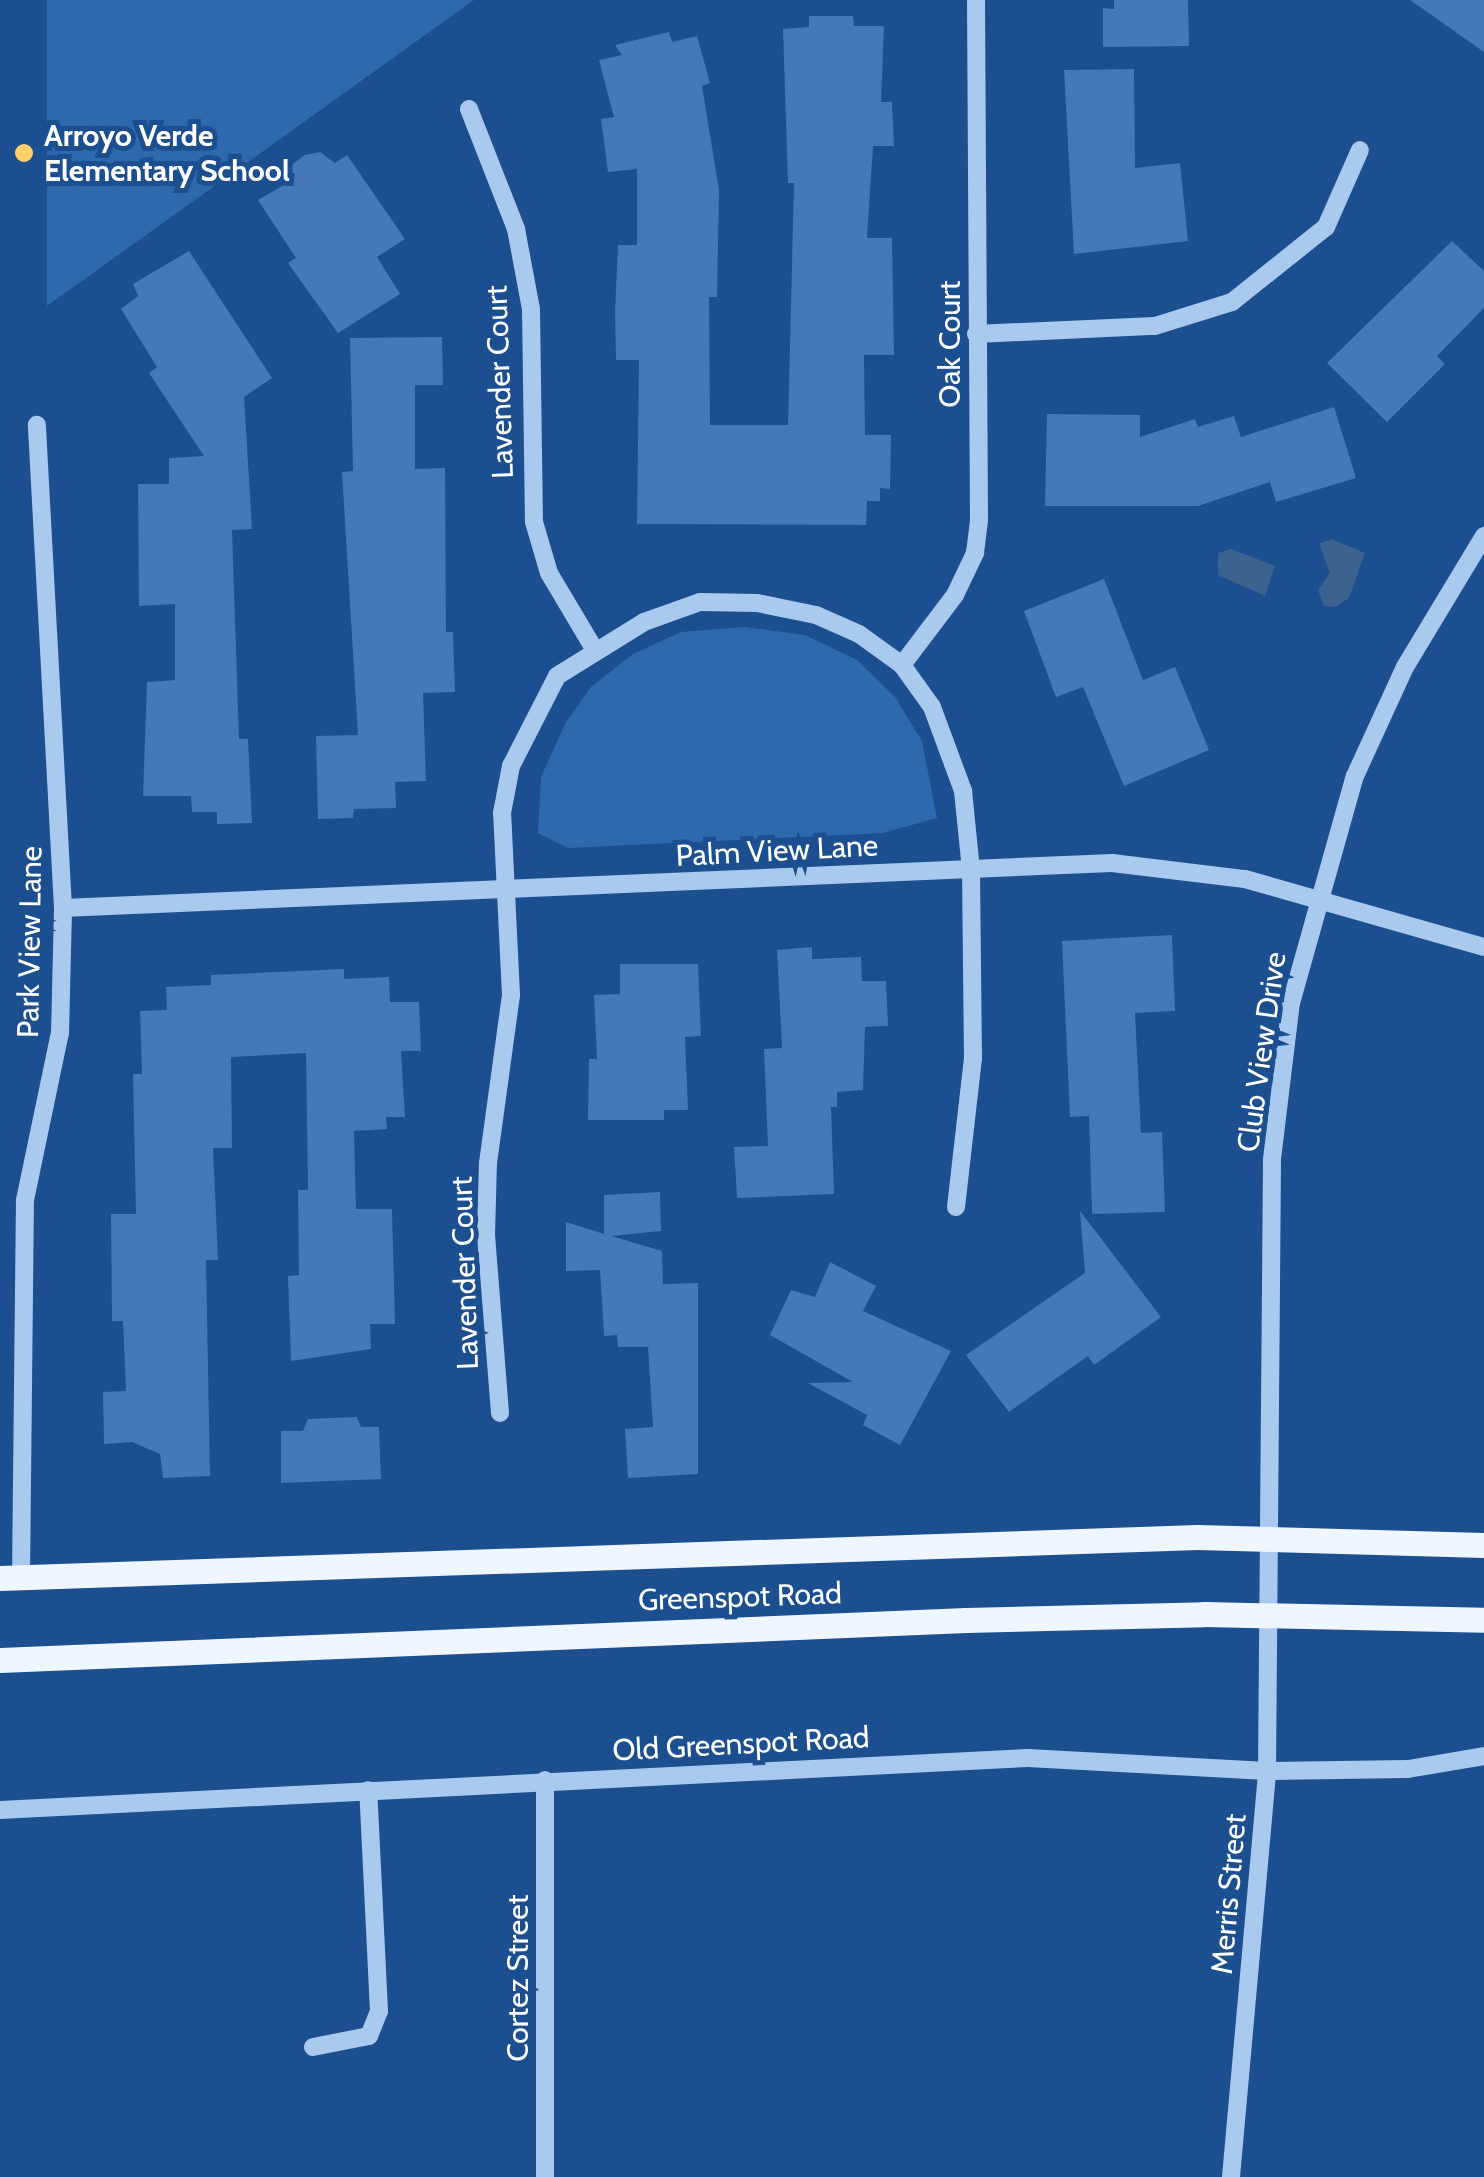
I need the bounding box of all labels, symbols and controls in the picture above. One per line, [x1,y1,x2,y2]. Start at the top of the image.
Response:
place label: Arroyo Verde Elementary School [44,118,290,188]
marker: Arroyo Verde Elementary School [13,142,35,164]
street label: Oak Court [932,280,968,408]
street label: Lavender Court [479,285,521,479]
street label: Palm View Lane [675,828,879,874]
street label: Park View Lane [10,846,50,1038]
street label: Club View Drive [1230,950,1294,1154]
street label: Lavender Court [444,1176,486,1370]
street label: Greenspot Road [637,1575,843,1619]
street label: Old Greenspot Road [612,1719,870,1769]
street label: Merris Street [1204,1812,1254,1976]
street label: Cortez Street [500,1894,536,2062]

